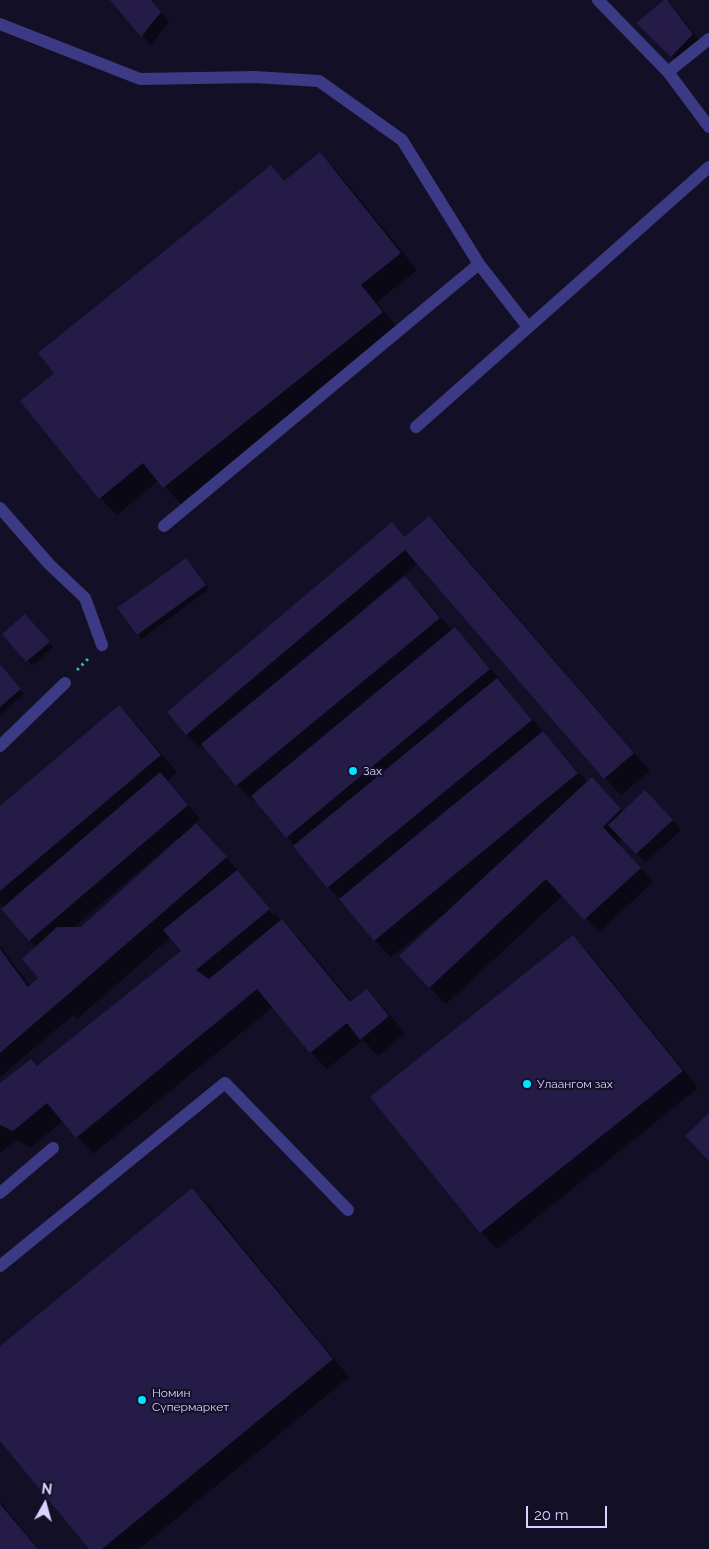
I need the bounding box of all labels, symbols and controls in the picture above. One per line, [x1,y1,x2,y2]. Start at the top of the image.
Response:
place label: Зах [363,764,382,778]
marker: Зах [347,765,359,777]
place label: Улаангом зах [537,1077,613,1091]
marker: Улаангом зах [521,1078,533,1090]
place label: Номин Сүпермаркет [152,1386,229,1414]
marker: Номин Сүпермаркет [136,1394,148,1406]
north arrow [20,1479,70,1529]
text: N [41,1481,53,1498]
scale bar [529,1496,610,1528]
text: 20 m [534,1506,569,1524]

